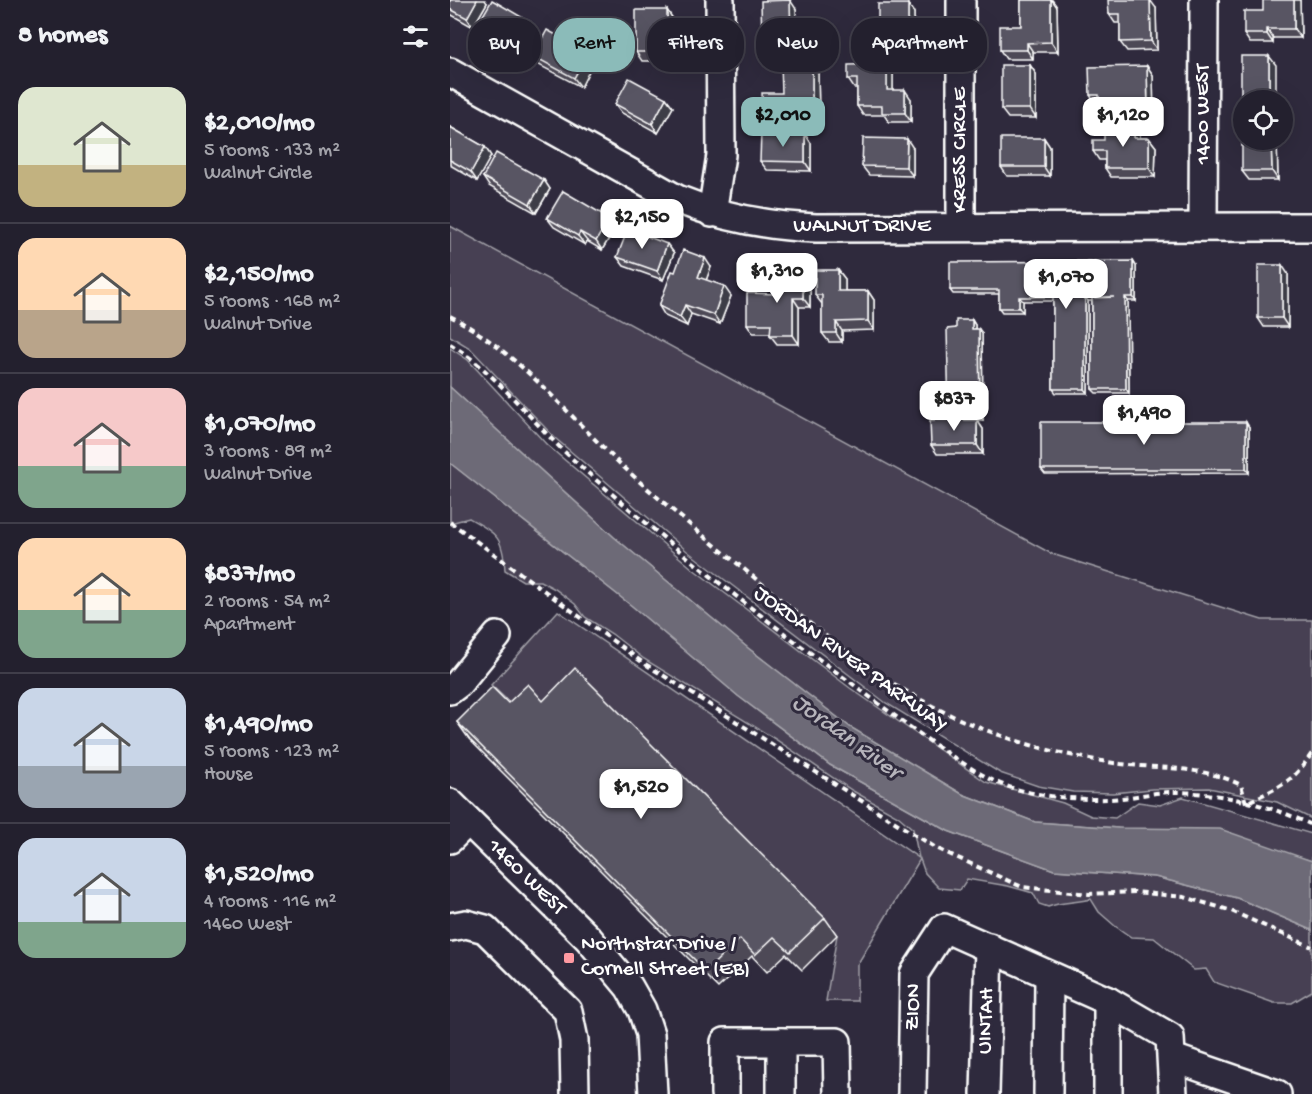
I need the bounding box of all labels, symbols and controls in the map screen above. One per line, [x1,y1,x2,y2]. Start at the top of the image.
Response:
chip: Buy [468,18,541,72]
chip: Rent [553,18,635,72]
chip: Filters [647,18,744,72]
chip: New [756,18,839,72]
chip: Apartment [851,18,987,72]
icon: filters [399,20,432,53]
text: 8 homes [18,21,107,52]
street label: 1400 WEST [1191,62,1217,165]
street label: KRESS CIRCLE [948,86,974,213]
map controls [1233,90,1293,150]
button: locate [1233,90,1293,150]
pin: $2,010 [734,97,832,148]
pin: $1,120 [1074,97,1172,148]
text: $2,010 [755,105,811,128]
text: $1,120 [1097,105,1149,128]
text: $2,010/mo [204,109,315,140]
icon: home [66,111,138,183]
text: 5 rooms · 133 m² [204,140,340,163]
text: Walnut Circle [204,163,312,186]
pin: $2,150 [593,199,691,250]
text: $2,150 [614,207,670,230]
street label: WALNUT DRIVE [793,214,932,240]
pin: $1,310 [728,253,826,304]
pin: $1,070 [1017,259,1115,310]
text: $2,150/mo [204,260,314,291]
text: $1,310 [750,261,804,284]
icon: home [66,262,138,334]
text: $1,070 [1038,267,1094,290]
text: 5 rooms · 168 m² [204,291,340,314]
text: Walnut Drive [204,314,312,337]
pin: $837 [918,381,990,432]
text: $837 [934,389,974,412]
pin: $1,490 [1095,395,1193,446]
text: $1,490 [1117,403,1171,426]
text: $1,070/mo [204,410,316,441]
icon: home [66,412,138,484]
text: 3 rooms · 89 m² [204,441,332,464]
text: Walnut Drive [204,464,312,487]
text: $837/mo [204,560,295,591]
icon: home [66,562,138,634]
street label: JORDAN RIVER PARKWAY [748,581,952,739]
text: 2 rooms · 54 m² [204,591,331,614]
text: Apartment [204,614,294,637]
water label: Jordan River [786,689,910,790]
text: $1,490/mo [204,710,313,741]
icon: home [66,712,138,784]
text: 5 rooms · 123 m² [204,741,340,764]
text: House [204,764,253,787]
pin: $1,520 [592,769,690,820]
text: $1,520 [613,777,669,800]
street label: 1460 WEST [481,833,572,923]
text: $1,520/mo [204,860,314,891]
icon: home [66,862,138,934]
text: 4 rooms · 116 m² [204,891,337,914]
text: 1460 West [204,914,291,937]
place label: Northstar Drive / Cornell Street (EB) [581,932,750,983]
marker: Northstar Drive / Cornell Street (EB) [562,951,576,965]
street label: ZION [900,983,928,1031]
street label: UINTAH [973,987,1001,1055]

